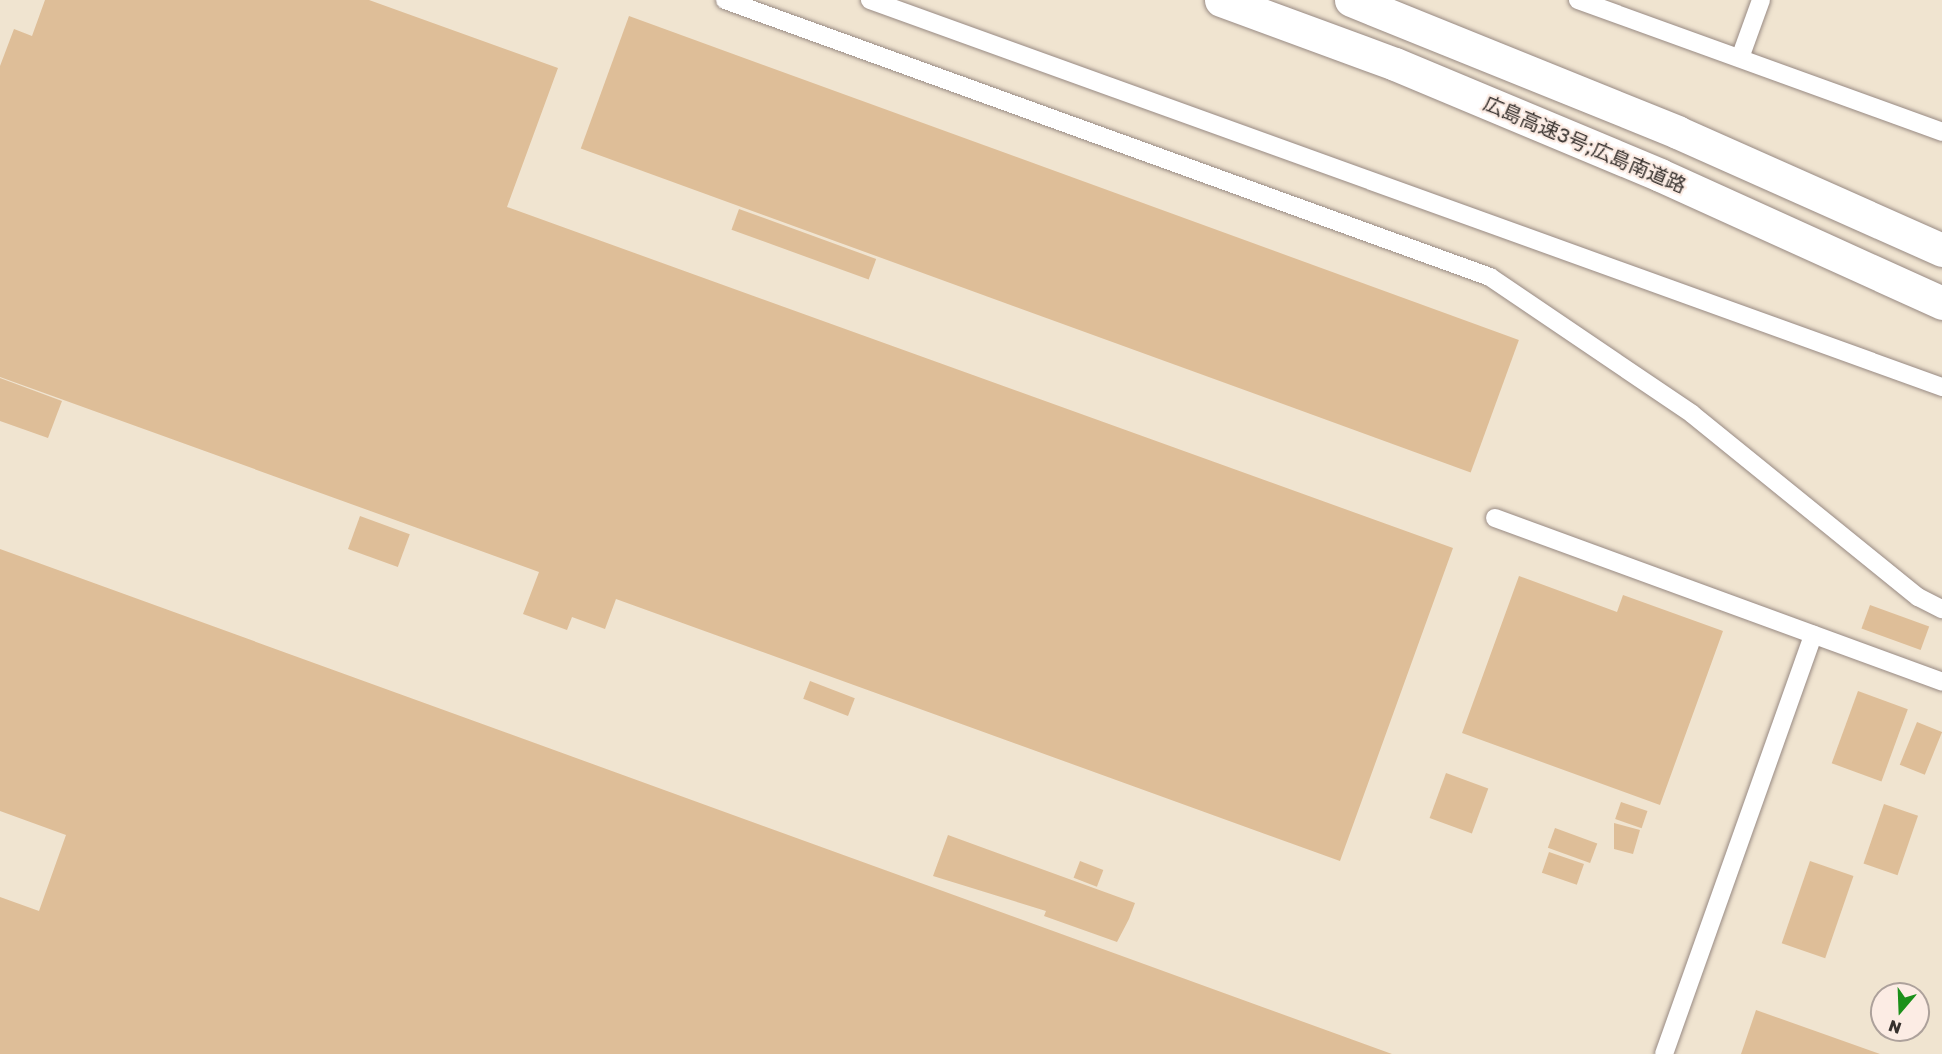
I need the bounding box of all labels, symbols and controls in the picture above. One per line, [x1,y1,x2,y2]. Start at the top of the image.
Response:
street label: 広島高速3号;広島南道路 [1480,90,1690,198]
north arrow [1870,982,1930,1042]
text: N [1886,1016,1904,1039]

